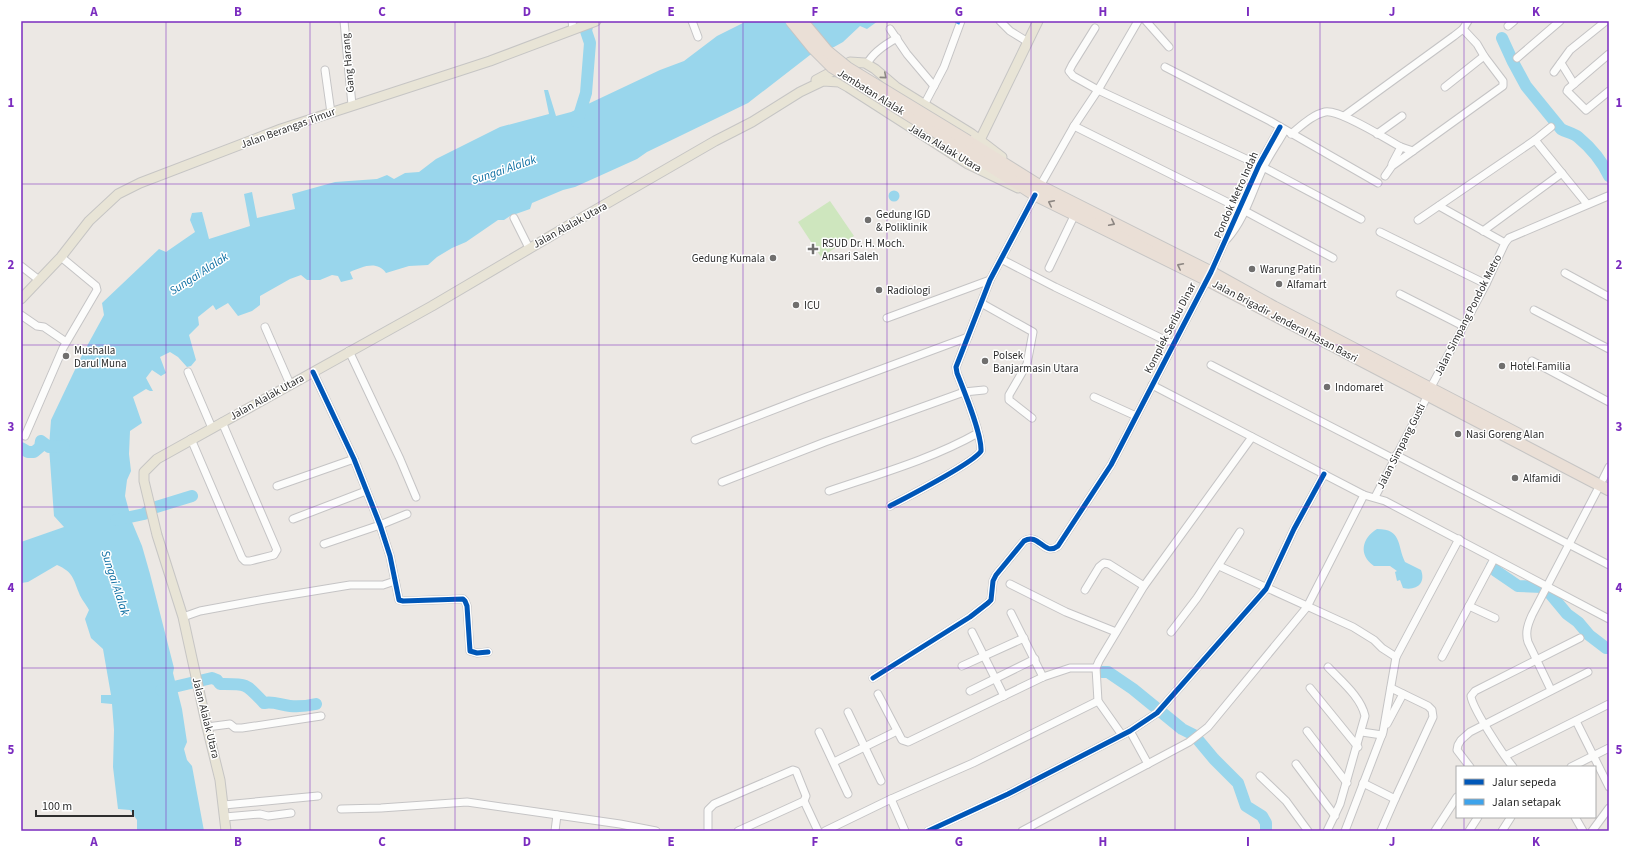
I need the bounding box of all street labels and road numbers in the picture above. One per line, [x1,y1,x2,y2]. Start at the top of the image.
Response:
street label: Gang Harang [338,32,358,93]
street label: Jembatan Alalak [835,65,908,119]
street label: Jalan Berangas Timur [239,104,338,152]
street label: Jalan Alalak Utara [906,120,984,176]
street label: Pondok Metro Indah [1210,149,1262,241]
street label: Jalan Alalak Utara [530,198,610,252]
street label: Jalan Simpang Pondok Metro [1431,252,1505,378]
street label: Jalan Brigadir Jenderal Hasan Basri [1210,276,1360,366]
street label: Komplek Seribu Dinar [1141,280,1200,376]
street label: Jalan Alalak Utara [227,370,307,424]
street label: Jalan Simpang Gusti [1373,401,1429,491]
street label: Jalan Alalak Utara [189,676,223,760]

